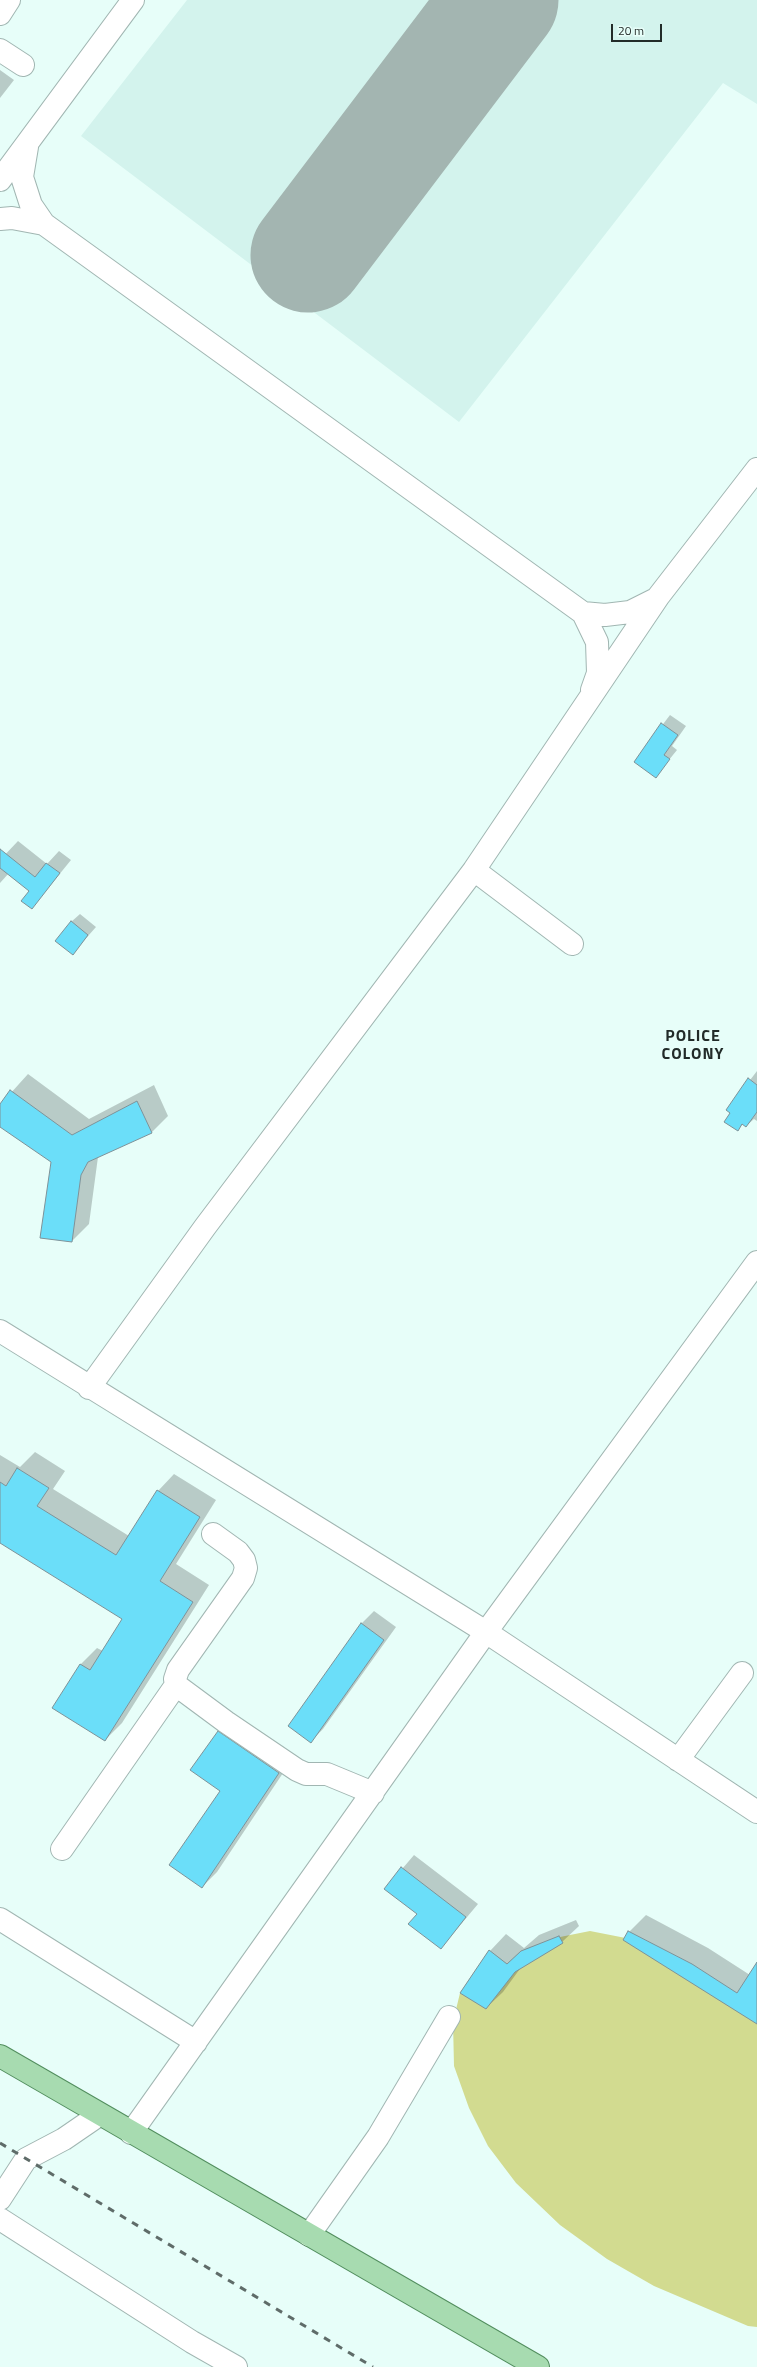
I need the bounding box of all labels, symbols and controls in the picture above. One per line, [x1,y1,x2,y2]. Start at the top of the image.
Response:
scale bar [613,16,664,42]
text: 20 m [618,21,644,40]
district label: POLICE COLONY [662,1027,724,1065]

